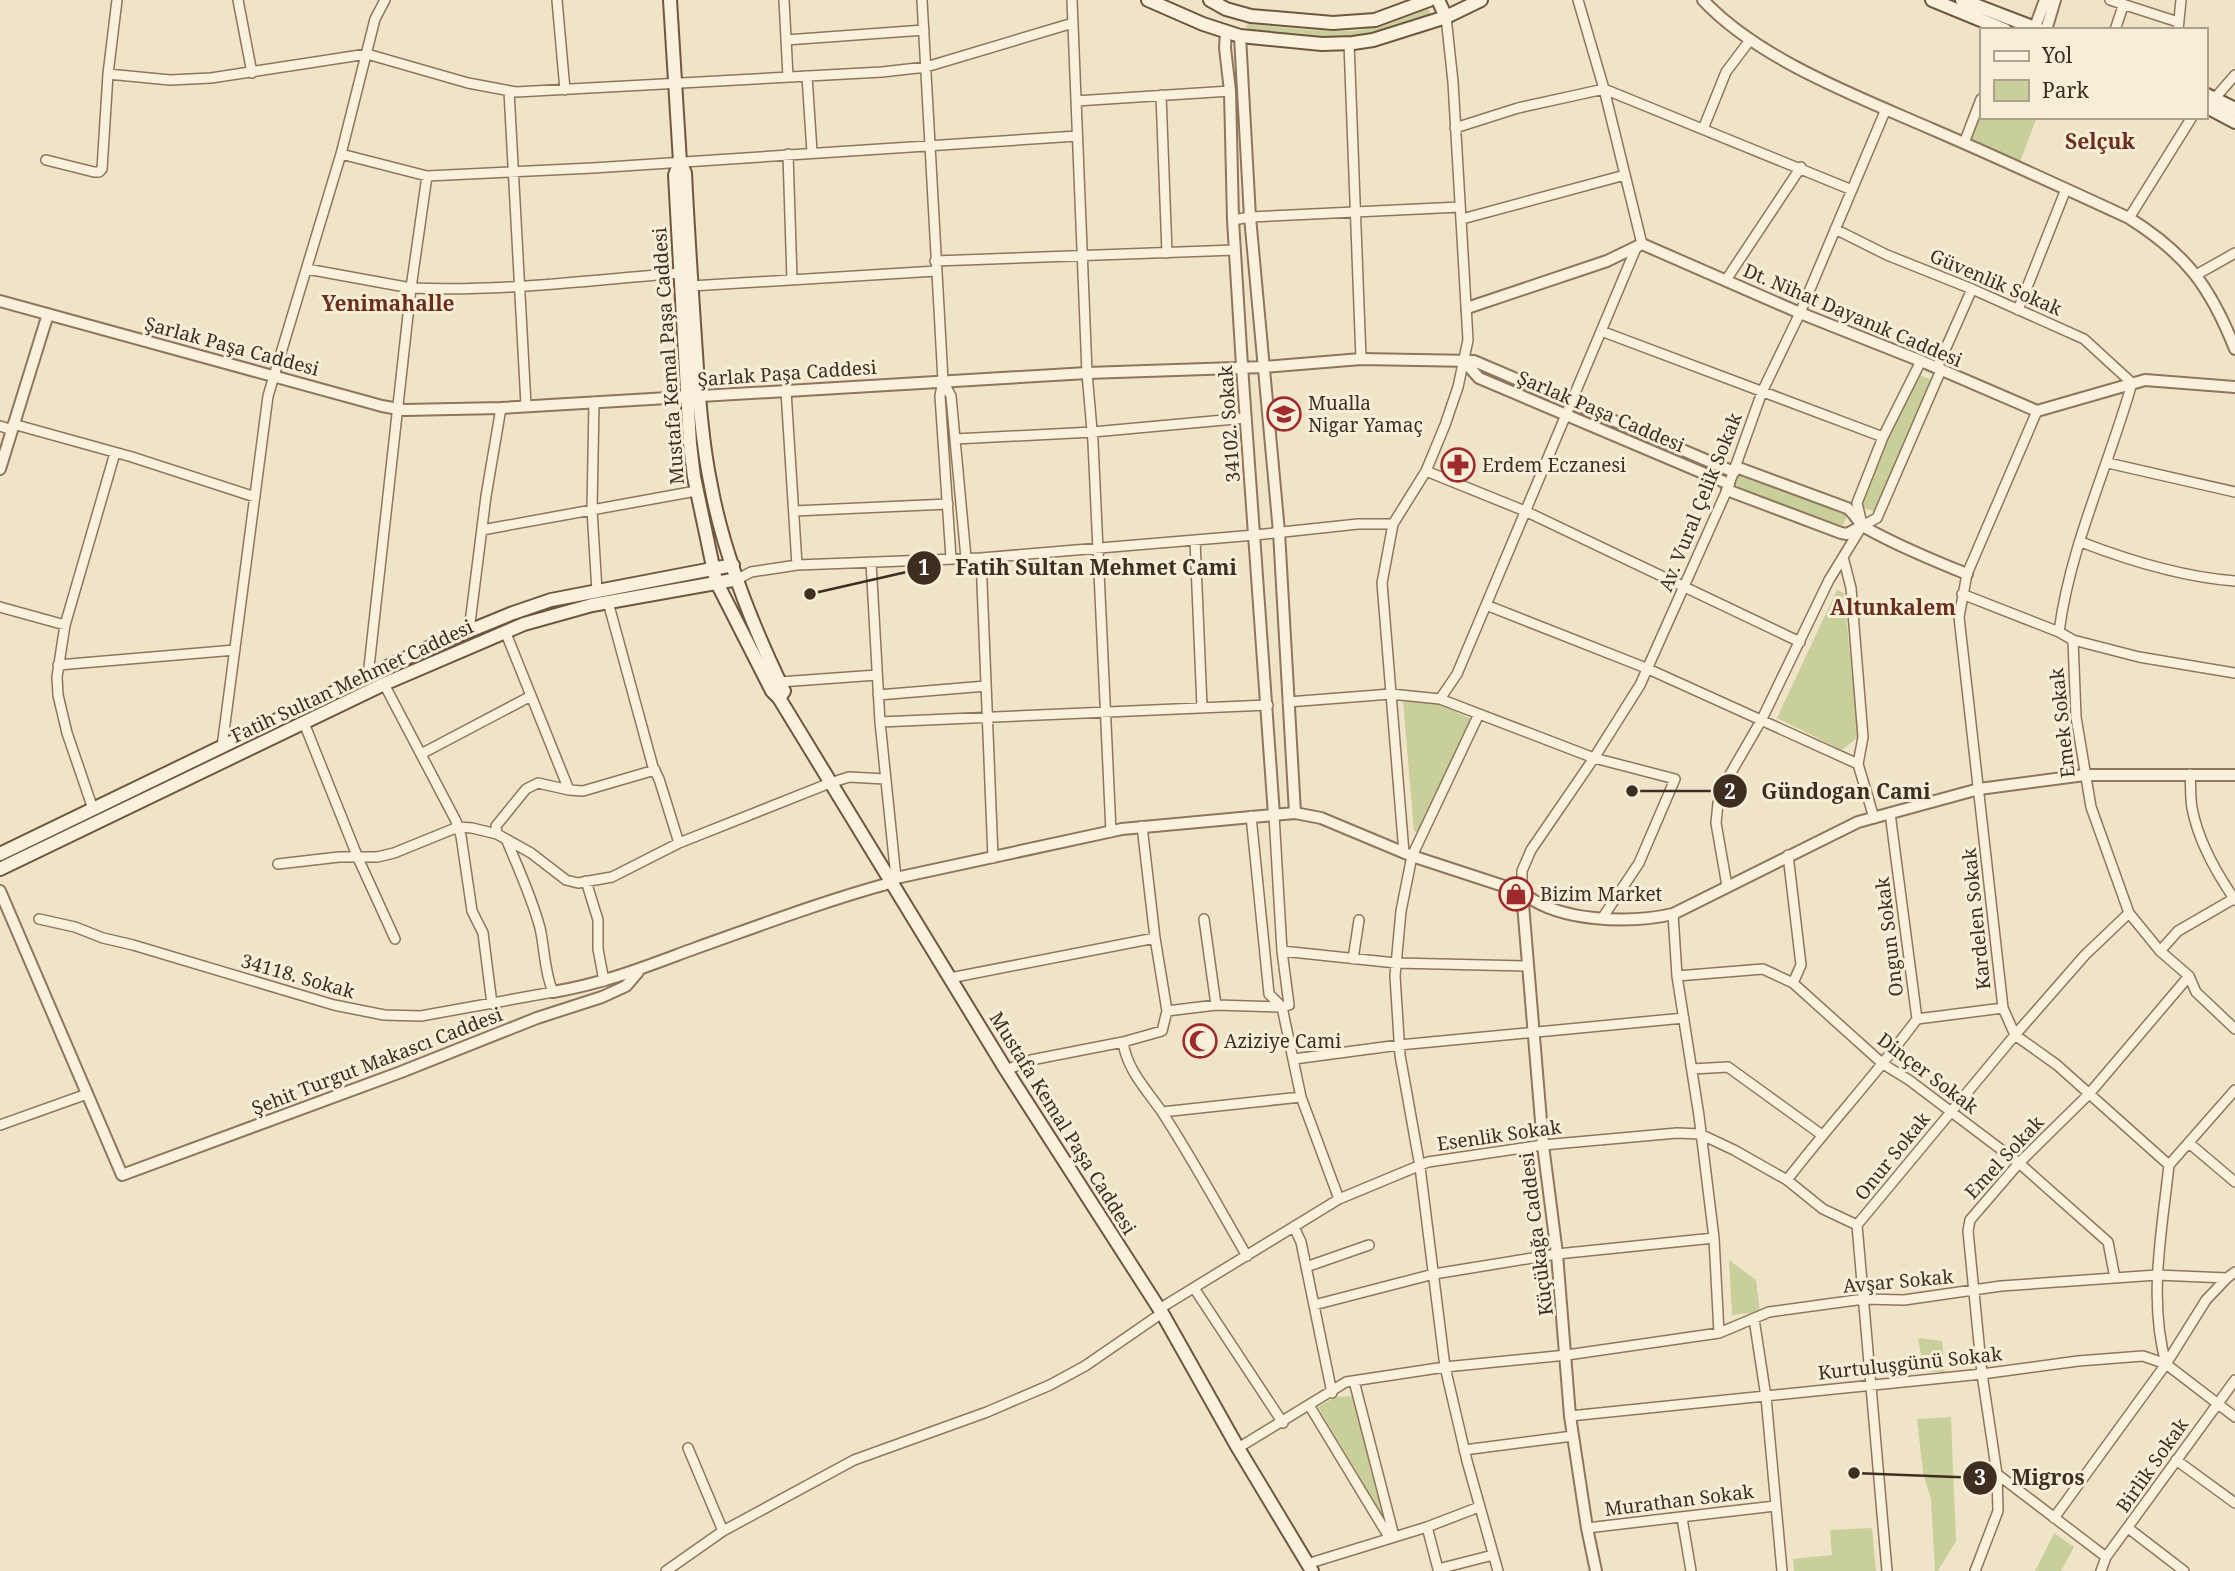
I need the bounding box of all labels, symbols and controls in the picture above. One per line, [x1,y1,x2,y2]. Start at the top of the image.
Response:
legend [1980,28,2207,119]
text: Yol [2041,41,2073,69]
text: Park [2042,76,2089,104]
district label: Selçuk [2065,127,2136,155]
street label: Mustafa Kemal Paşa Caddesi [646,226,690,486]
street label: Güvenlik Sokak [1926,242,2067,322]
street label: Dt. Nihat Dayanık Caddesi [1739,257,1967,373]
district label: Yenimahalle [321,289,455,317]
street label: Şarlak Paşa Caddesi [142,310,322,382]
street label: Şarlak Paşa Caddesi [697,354,877,392]
street label: 34102. Sokak [1212,364,1246,483]
street label: Şarlak Paşa Caddesi [1513,364,1689,458]
place label: Mualla Nigar Yamaç [1308,390,1423,438]
school or university icon: Mualla Nigar Yamaç [1265,395,1303,433]
street label: Av. Vural Çelik Sokak [1652,408,1748,595]
pharmacy icon: Erdem Eczanesi [1439,446,1477,484]
place label: Erdem Eczanesi [1482,452,1626,478]
callout: Fatih Sultan Mehmet Cami [906,547,1251,589]
text: 1 [918,553,930,581]
text: Fatih Sultan Mehmet Cami [955,553,1237,581]
district label: Altunkalem [1830,593,1956,621]
street label: Fatih Sultan Mehmet Caddesi [227,613,477,749]
street label: Emek Sokak [2043,666,2081,779]
callout: Gündogan Cami [1713,770,1945,812]
text: 2 [1724,777,1736,805]
text: Gündogan Cami [1761,777,1931,805]
street label: Kardelen Sokak [1956,846,1996,991]
shop icon: Bizim Market [1497,875,1535,913]
street label: Ongun Sokak [1869,875,1909,998]
place label: Bizim Market [1540,881,1663,907]
street label: 34118. Sokak [238,947,359,1005]
street label: Şehit Turgut Makascı Caddesi [248,1001,506,1121]
street label: Mustafa Kemal Paşa Caddesi [984,1007,1142,1239]
mosque icon: Aziziye Cami [1181,1022,1219,1060]
street label: Dinçer Sokak [1872,1027,1984,1120]
place label: Aziziye Cami [1224,1028,1341,1054]
street label: Onur Sokak [1848,1106,1936,1206]
street label: Emel Sokak [1959,1109,2050,1204]
street label: Esenlik Sokak [1435,1113,1564,1157]
street label: Küçükağa Caddesi [1513,1151,1559,1317]
street label: Avşar Sokak [1842,1263,1955,1299]
street label: Kurtuluşgünü Sokak [1817,1340,2004,1386]
street label: Birlik Sokak [2110,1412,2195,1517]
callout: Migros [1963,1457,2099,1499]
text: 3 [1974,1463,1986,1491]
text: Migros [2011,1463,2085,1491]
street label: Murathan Sokak [1603,1478,1756,1522]

